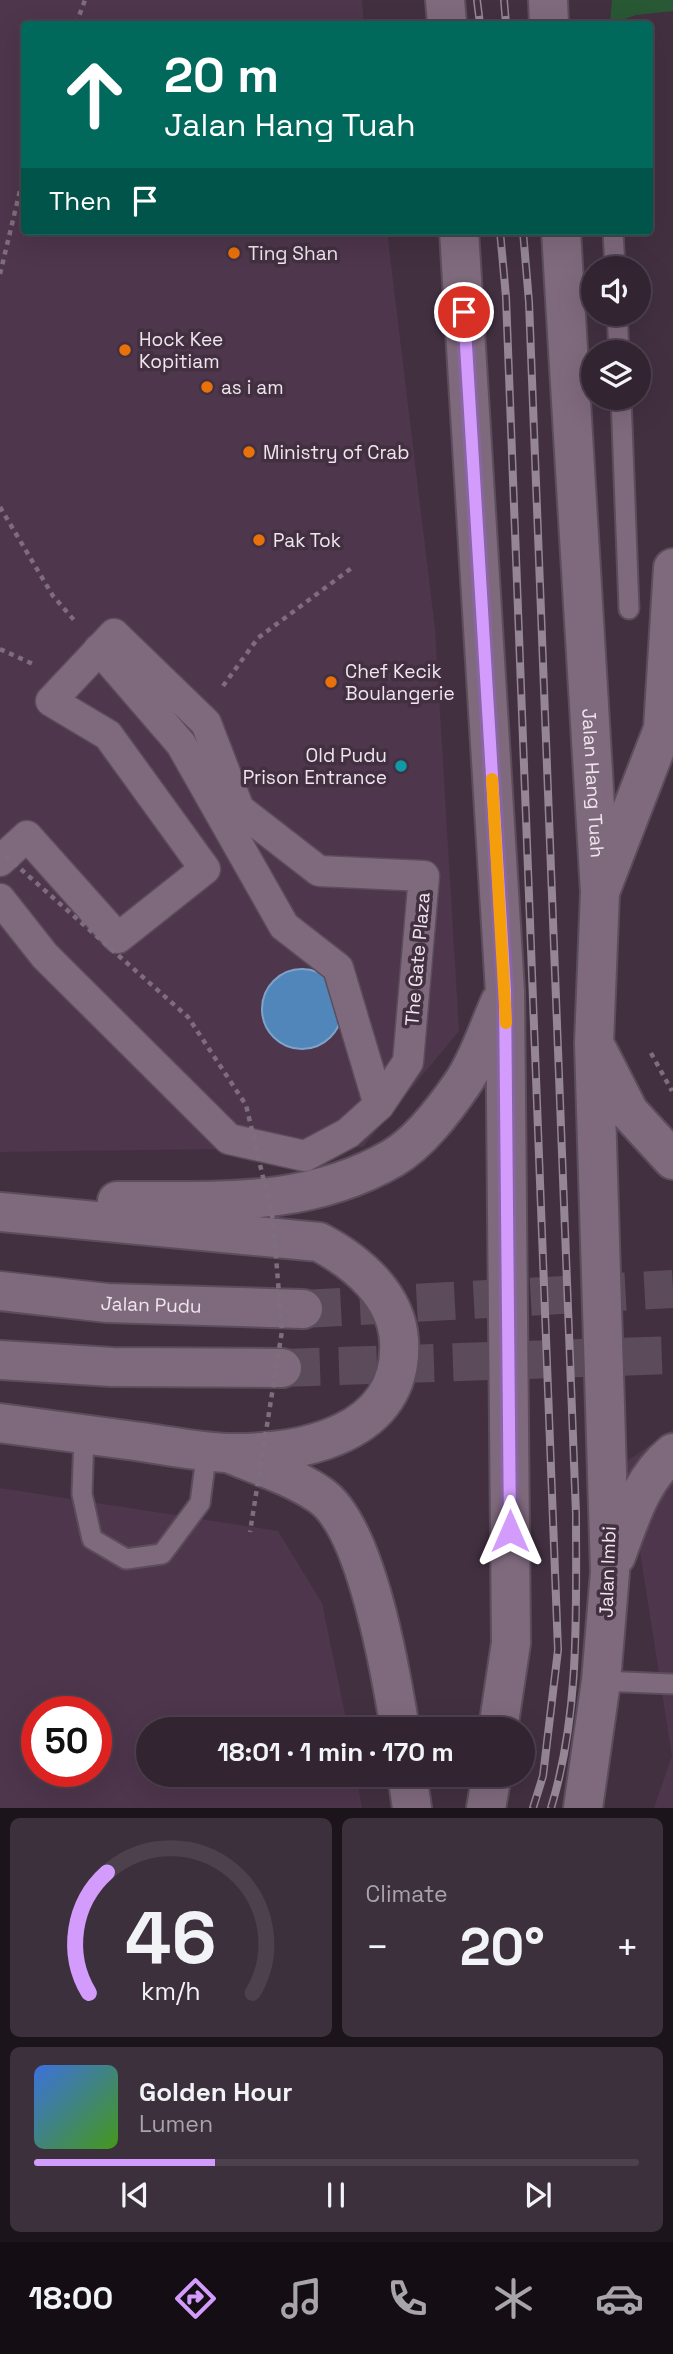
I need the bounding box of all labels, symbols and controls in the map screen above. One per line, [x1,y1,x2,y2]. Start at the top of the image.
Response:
text: 20 m [164,44,279,106]
icon: ahead [49,49,140,140]
text: Jalan Hang Tuah [164,105,416,145]
icon: arrive [126,182,164,220]
text: Then [49,184,112,218]
place label: Ting Shan [248,241,338,266]
marker: Ting Shan [226,245,242,261]
map controls [581,256,651,410]
button: sound [581,256,651,326]
pin [434,282,494,342]
icon: arrive [445,293,483,331]
place label: Hock Kee Kopitiam [139,327,223,374]
button: layers [581,340,651,410]
marker: Hock Kee Kopitiam [117,342,133,358]
place label: as i am [221,375,284,400]
marker: as i am [199,379,215,395]
place label: Ministry of Crab [263,440,409,465]
marker: Ministry of Crab [241,444,257,460]
place label: Pak Tok [273,528,341,553]
marker: Pak Tok [251,532,267,548]
place label: Chef Kecik Boulangerie [345,659,455,706]
marker: Chef Kecik Boulangerie [323,674,339,690]
street label: Jalan Hang Tuah [576,708,610,858]
place label: Old Pudu Prison Entrance [243,743,387,790]
marker: Old Pudu Prison Entrance [393,758,409,774]
street label: The Gate Plaza [399,891,436,1027]
street label: Jalan Pudu [99,1290,202,1319]
position arrow [473,1494,547,1568]
street label: Jalan Imbi [593,1526,622,1618]
speed limit sign: 50 [21,1696,112,1787]
text: 18:01 · 1 min · 170 m [217,1735,454,1769]
text: Climate [366,1879,448,1909]
text: 46 [125,1892,216,1985]
text: 20° [460,1914,545,1980]
text: − [366,1923,389,1971]
text: + [615,1923,639,1971]
text: km/h [141,1975,201,2007]
text: Golden Hour [139,2075,293,2109]
text: Lumen [139,2109,213,2139]
icon: previous [116,2176,154,2214]
icon: pause [317,2176,355,2214]
icon: next [519,2176,557,2214]
icon: directions [171,2274,220,2323]
icon: music [277,2274,326,2323]
icon: phone [383,2274,432,2323]
icon: climate [489,2274,538,2323]
icon: car [595,2274,644,2323]
text: 18:00 [29,2278,113,2318]

